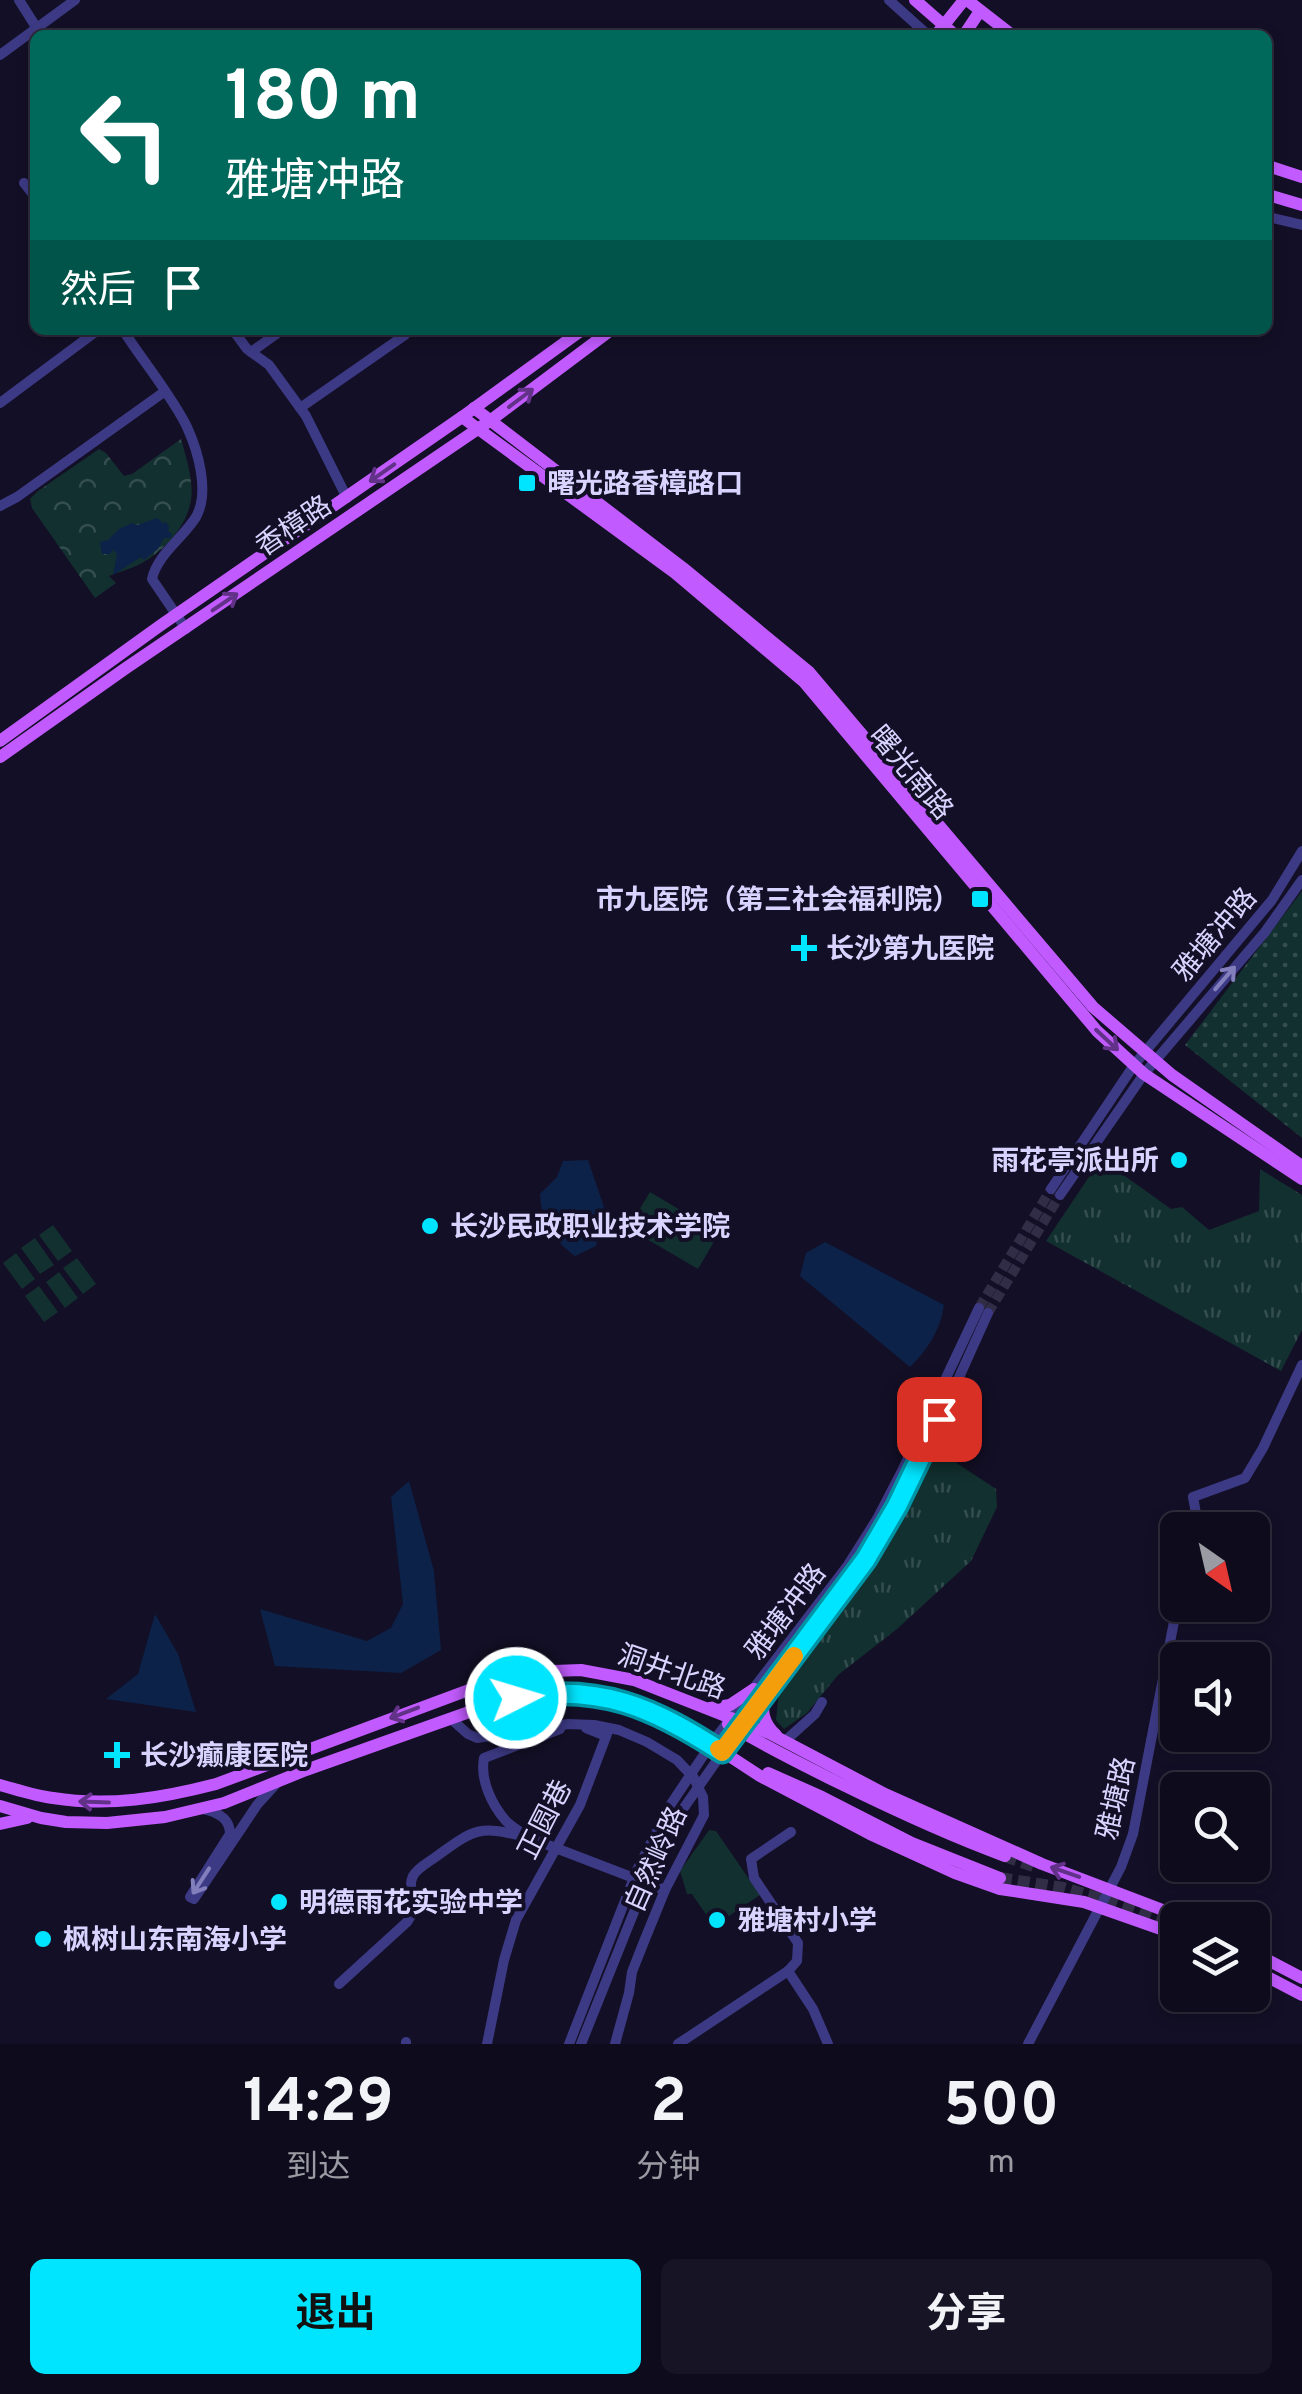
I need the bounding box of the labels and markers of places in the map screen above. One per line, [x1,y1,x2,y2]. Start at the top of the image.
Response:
place label: 曙光路香樟路口 [547,468,743,504]
marker: 曙光路香樟路口 [516,472,538,494]
place label: 市九医院（第三社会福利院） [596,884,960,920]
marker: 市九医院（第三社会福利院） [969,888,991,910]
place label: 长沙第九医院 [826,933,994,969]
marker: 长沙第九医院 [791,935,817,961]
place label: 雨花亭派出所 [991,1145,1159,1181]
marker: 雨花亭派出所 [1168,1149,1190,1171]
place label: 长沙民政职业技术学院 [450,1211,730,1247]
marker: 长沙民政职业技术学院 [419,1215,441,1237]
pin [897,1377,982,1462]
place label: 长沙癫康医院 [140,1740,308,1776]
marker: 长沙癫康医院 [104,1742,130,1768]
place label: 明德雨花实验中学 [299,1887,523,1923]
marker: 明德雨花实验中学 [268,1891,290,1913]
place label: 雅塘村小学 [737,1905,877,1941]
marker: 雅塘村小学 [706,1909,728,1931]
place label: 枫树山东南海小学 [63,1924,287,1960]
marker: 枫树山东南海小学 [32,1928,54,1950]

